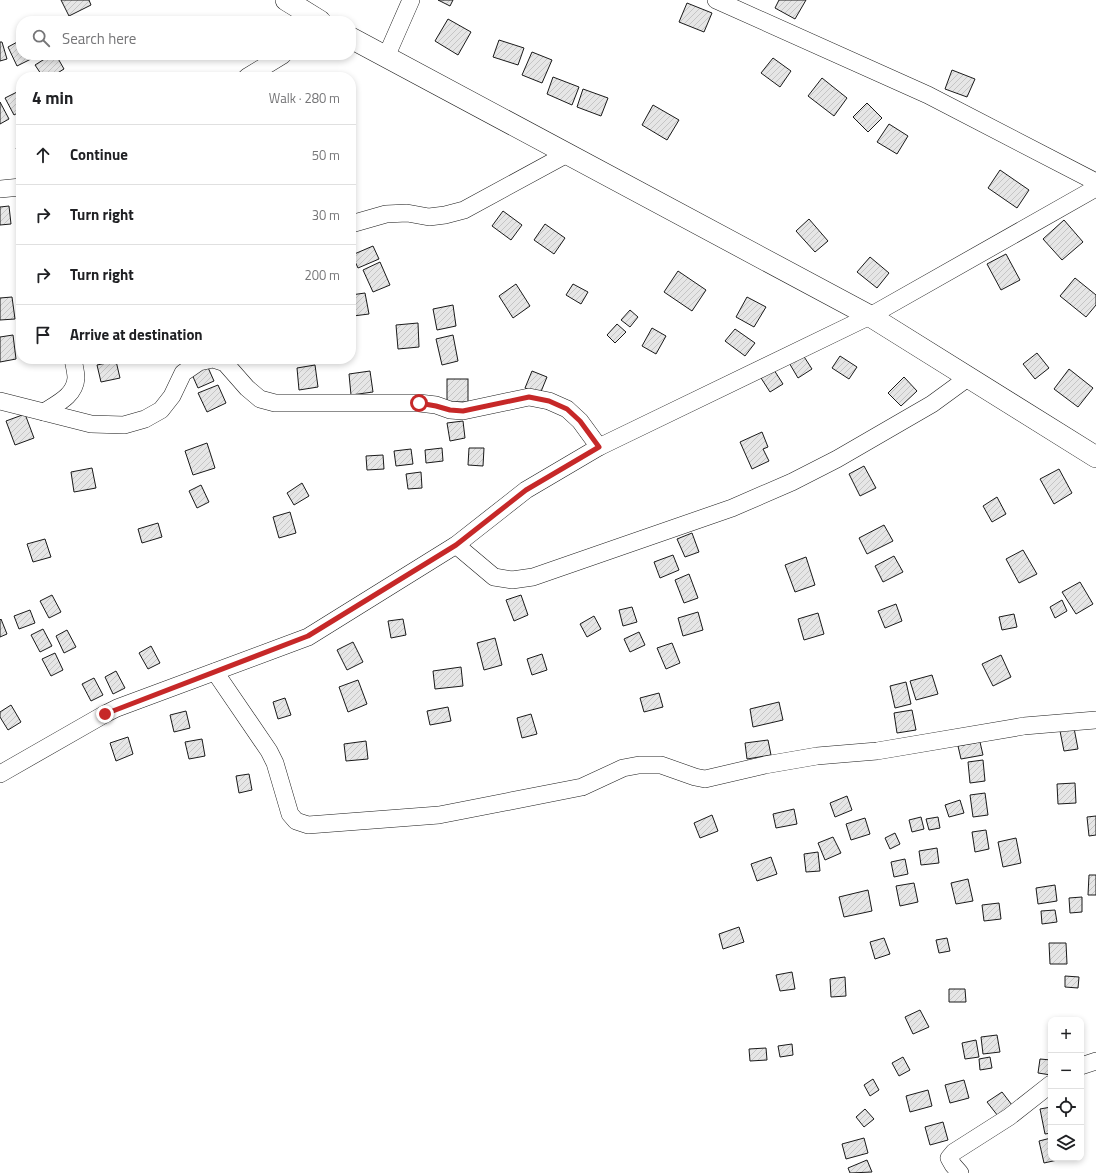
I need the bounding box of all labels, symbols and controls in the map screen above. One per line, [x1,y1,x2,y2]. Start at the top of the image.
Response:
search box [16,16,356,60]
icon: search [30,27,52,49]
text: Search here [62,27,136,50]
text: 4 min [32,85,73,111]
text: Walk · 280 m [269,88,340,108]
text: Continue [70,143,128,166]
icon: ahead [32,144,54,166]
text: 50 m [312,145,340,165]
text: Turn right [70,203,134,226]
icon: right [32,204,54,226]
text: 30 m [312,205,340,225]
text: Turn right [70,263,134,286]
icon: right [32,264,54,286]
text: 200 m [304,265,340,285]
text: Arrive at destination [70,323,203,346]
icon: arrive [32,324,54,346]
route start [410,394,428,412]
route end [96,705,114,723]
map controls [1048,1017,1084,1161]
button: + [1048,1017,1084,1053]
button: − [1048,1053,1084,1089]
button: locate [1048,1089,1084,1125]
button: layers [1048,1125,1084,1161]

